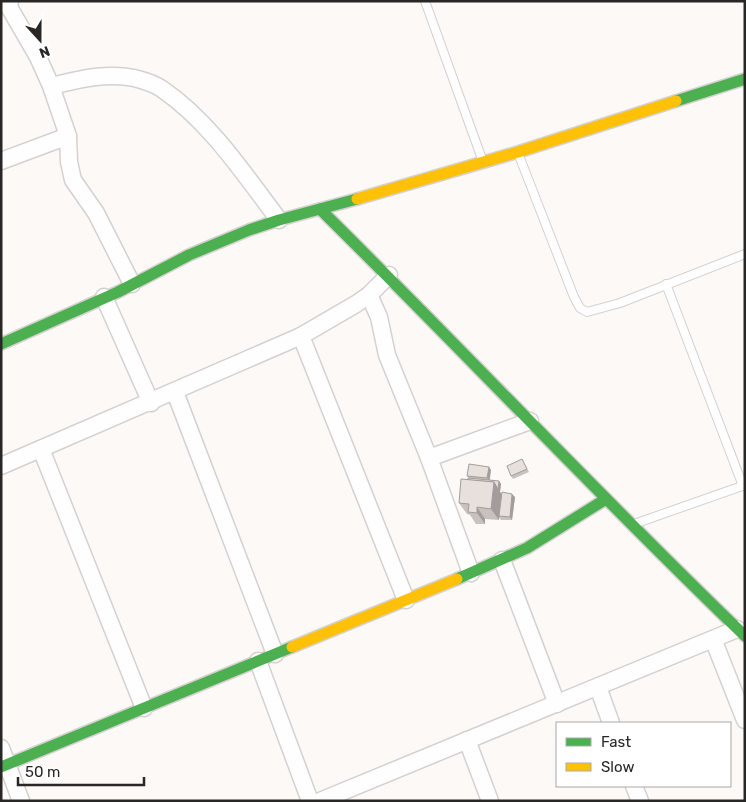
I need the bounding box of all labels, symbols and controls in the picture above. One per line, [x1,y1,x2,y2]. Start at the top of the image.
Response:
north arrow [15,15,65,65]
text: N [37,42,52,61]
legend [556,722,731,787]
text: Fast [601,733,631,751]
scale bar [18,754,144,786]
text: Slow [601,758,634,776]
text: 50 m [25,763,60,781]

